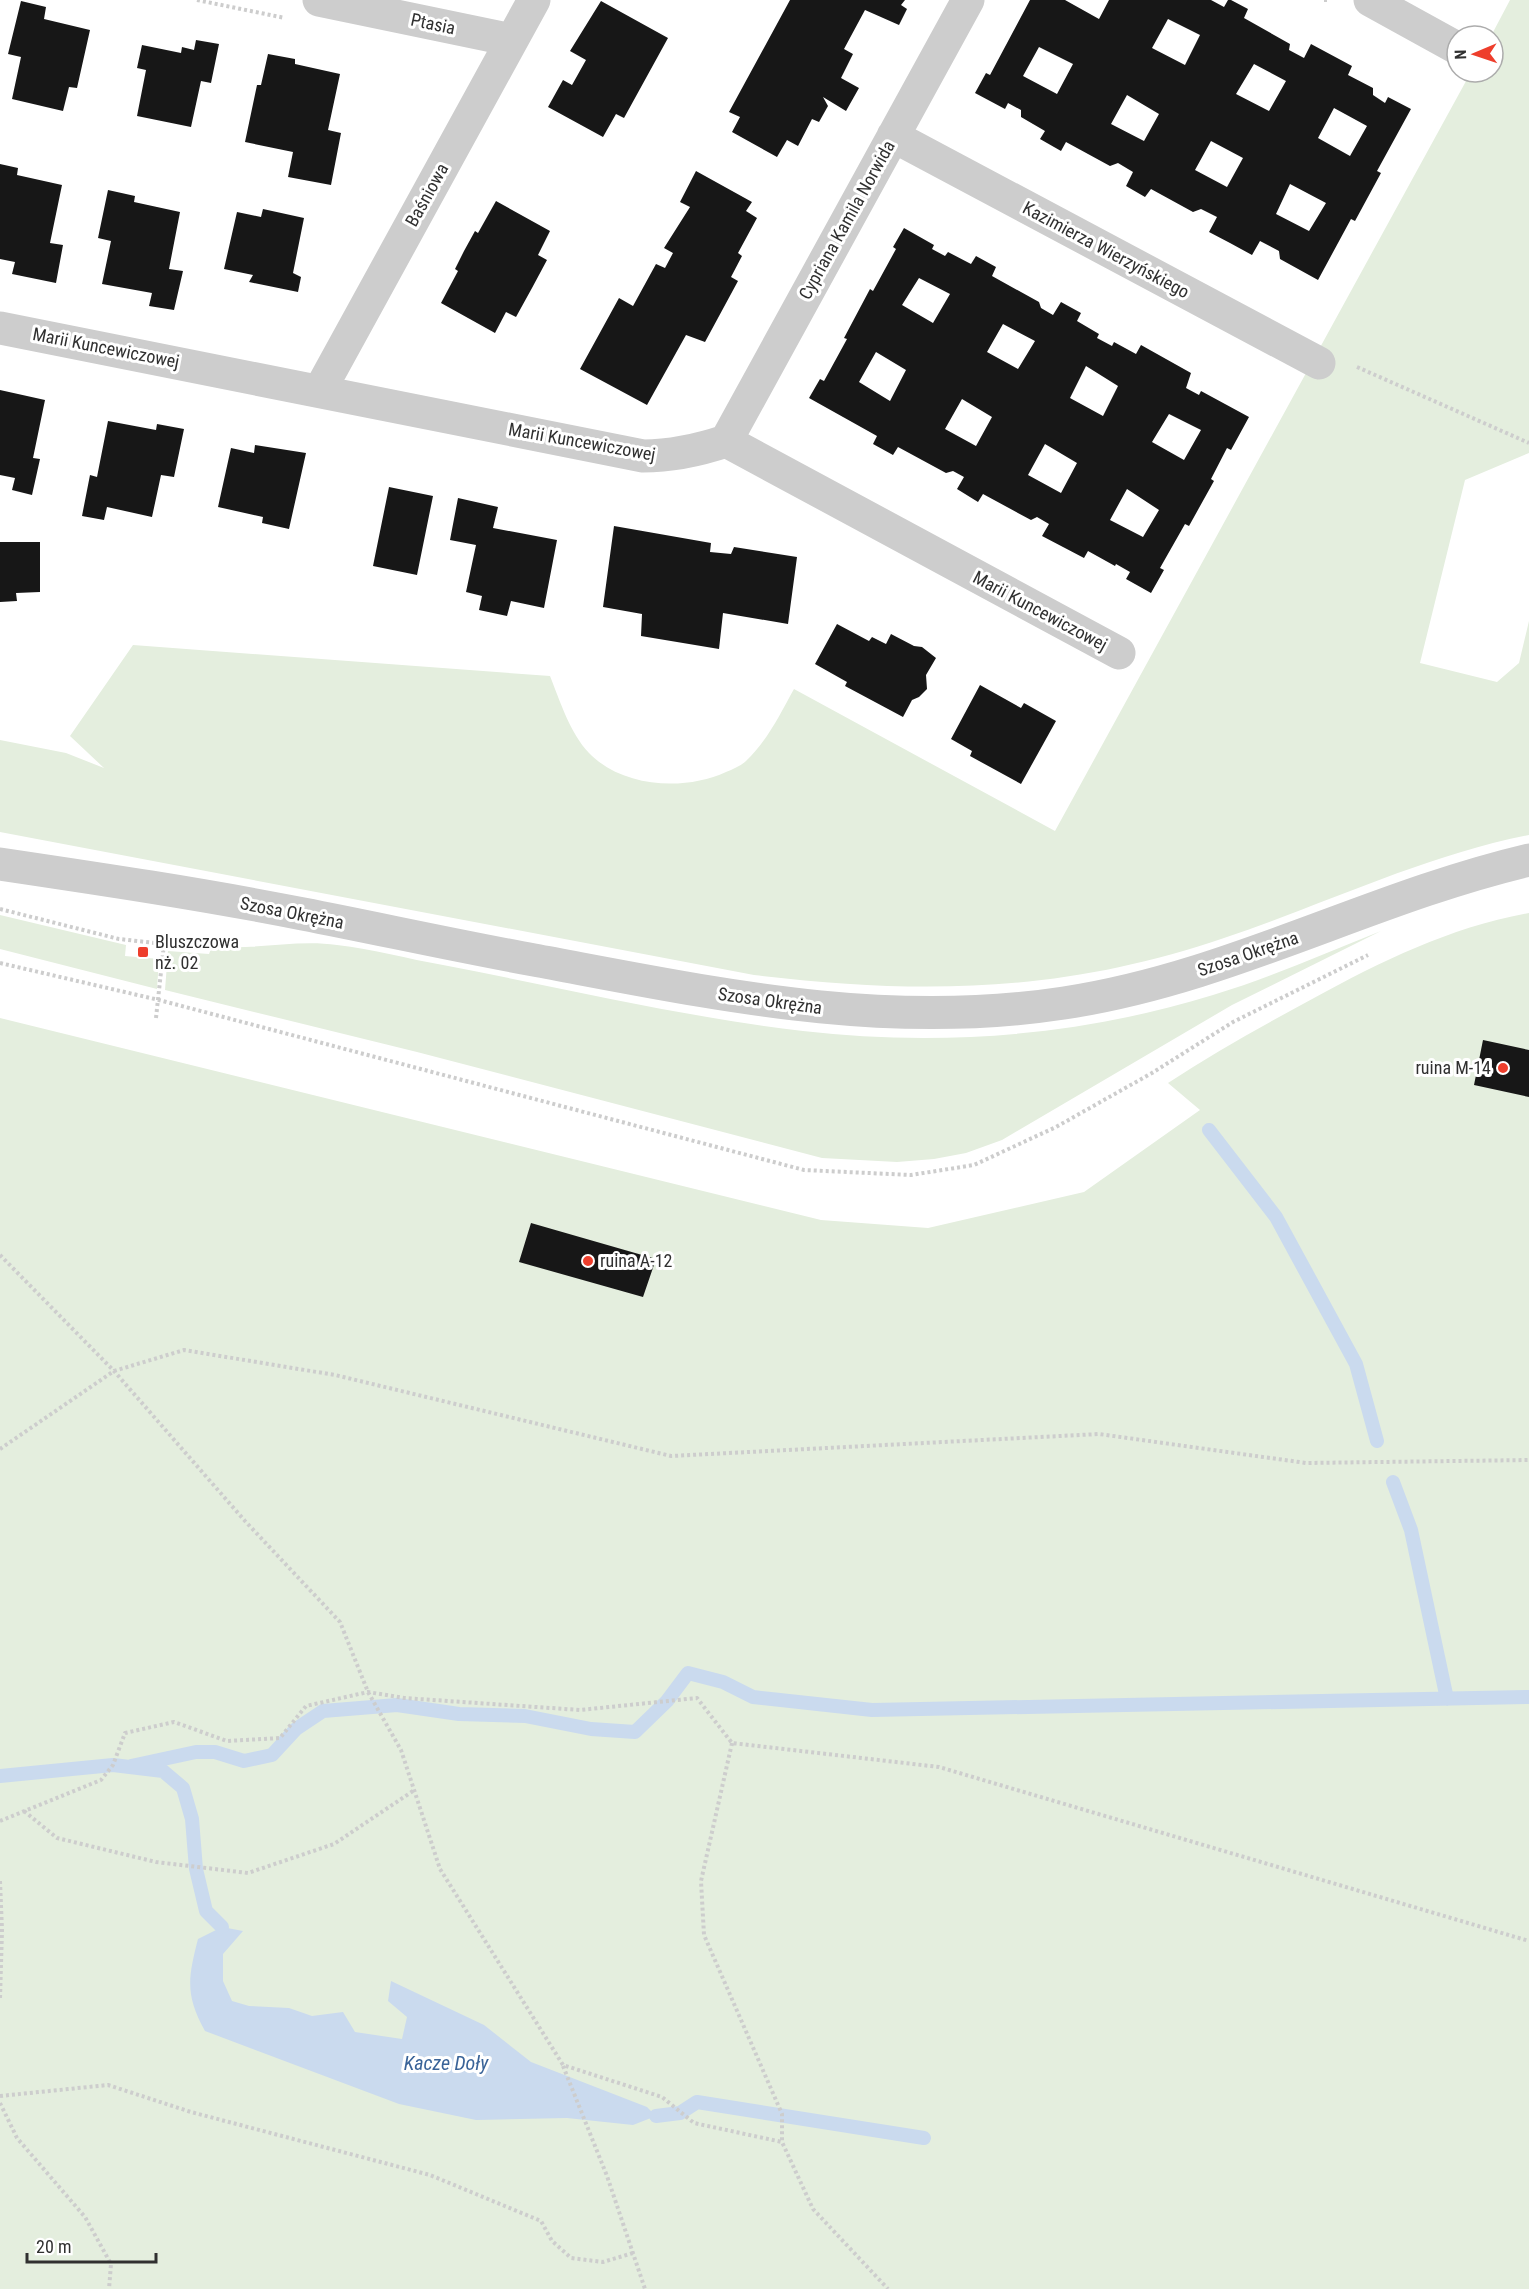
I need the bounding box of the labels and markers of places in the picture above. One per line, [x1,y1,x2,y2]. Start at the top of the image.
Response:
place label: Bluszczowa nż. 02 [155,931,239,973]
marker: Bluszczowa nż. 02 [136,945,150,959]
place label: ruina M-14 [1415,1057,1491,1078]
marker: ruina M-14 [1496,1061,1510,1075]
place label: ruina A-12 [600,1250,673,1271]
marker: ruina A-12 [581,1254,595,1268]

